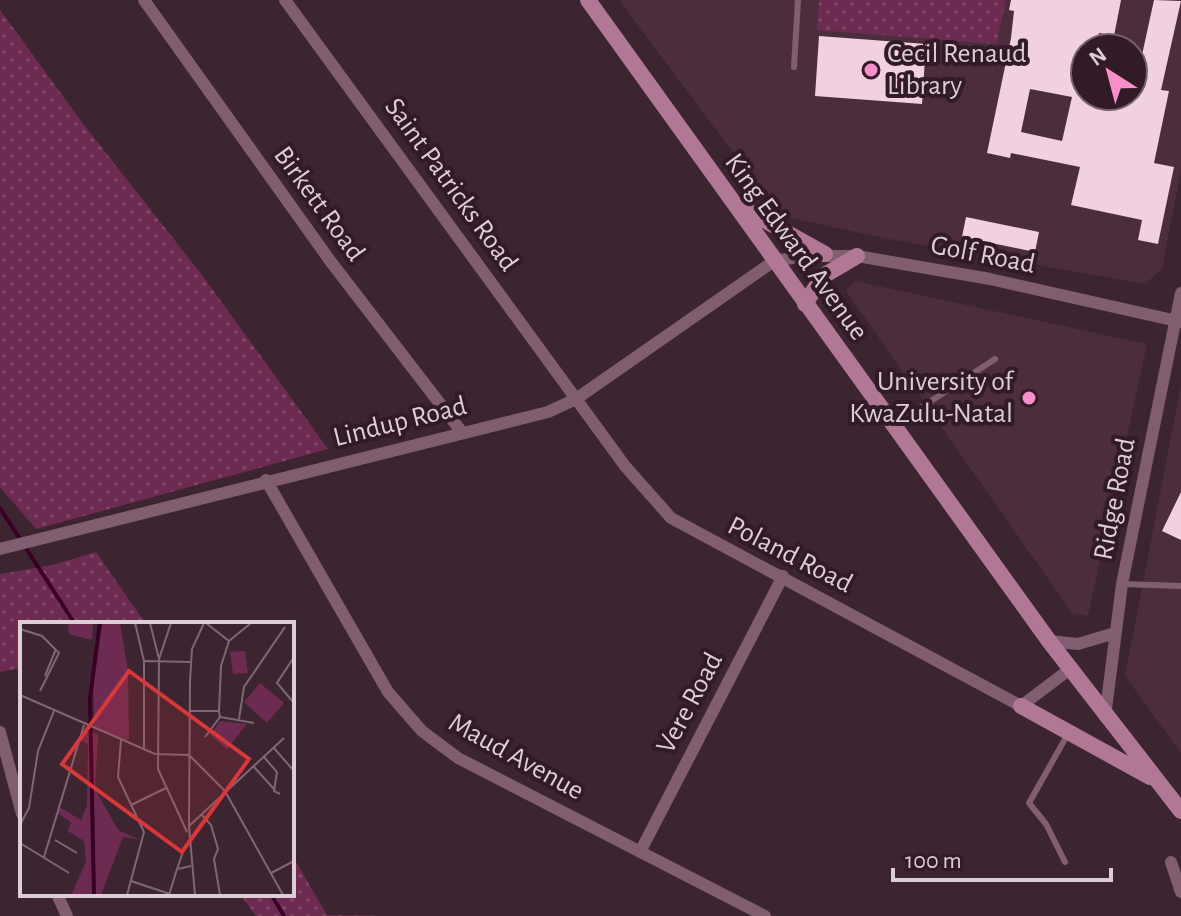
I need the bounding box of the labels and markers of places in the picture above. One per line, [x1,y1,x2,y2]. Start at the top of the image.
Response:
place label: Cecil Renaud Library [887,40,1027,100]
marker: Cecil Renaud Library [862,61,880,79]
place label: University of KwaZulu-Natal [849,368,1015,428]
marker: University of KwaZulu-Natal [1020,389,1038,407]

